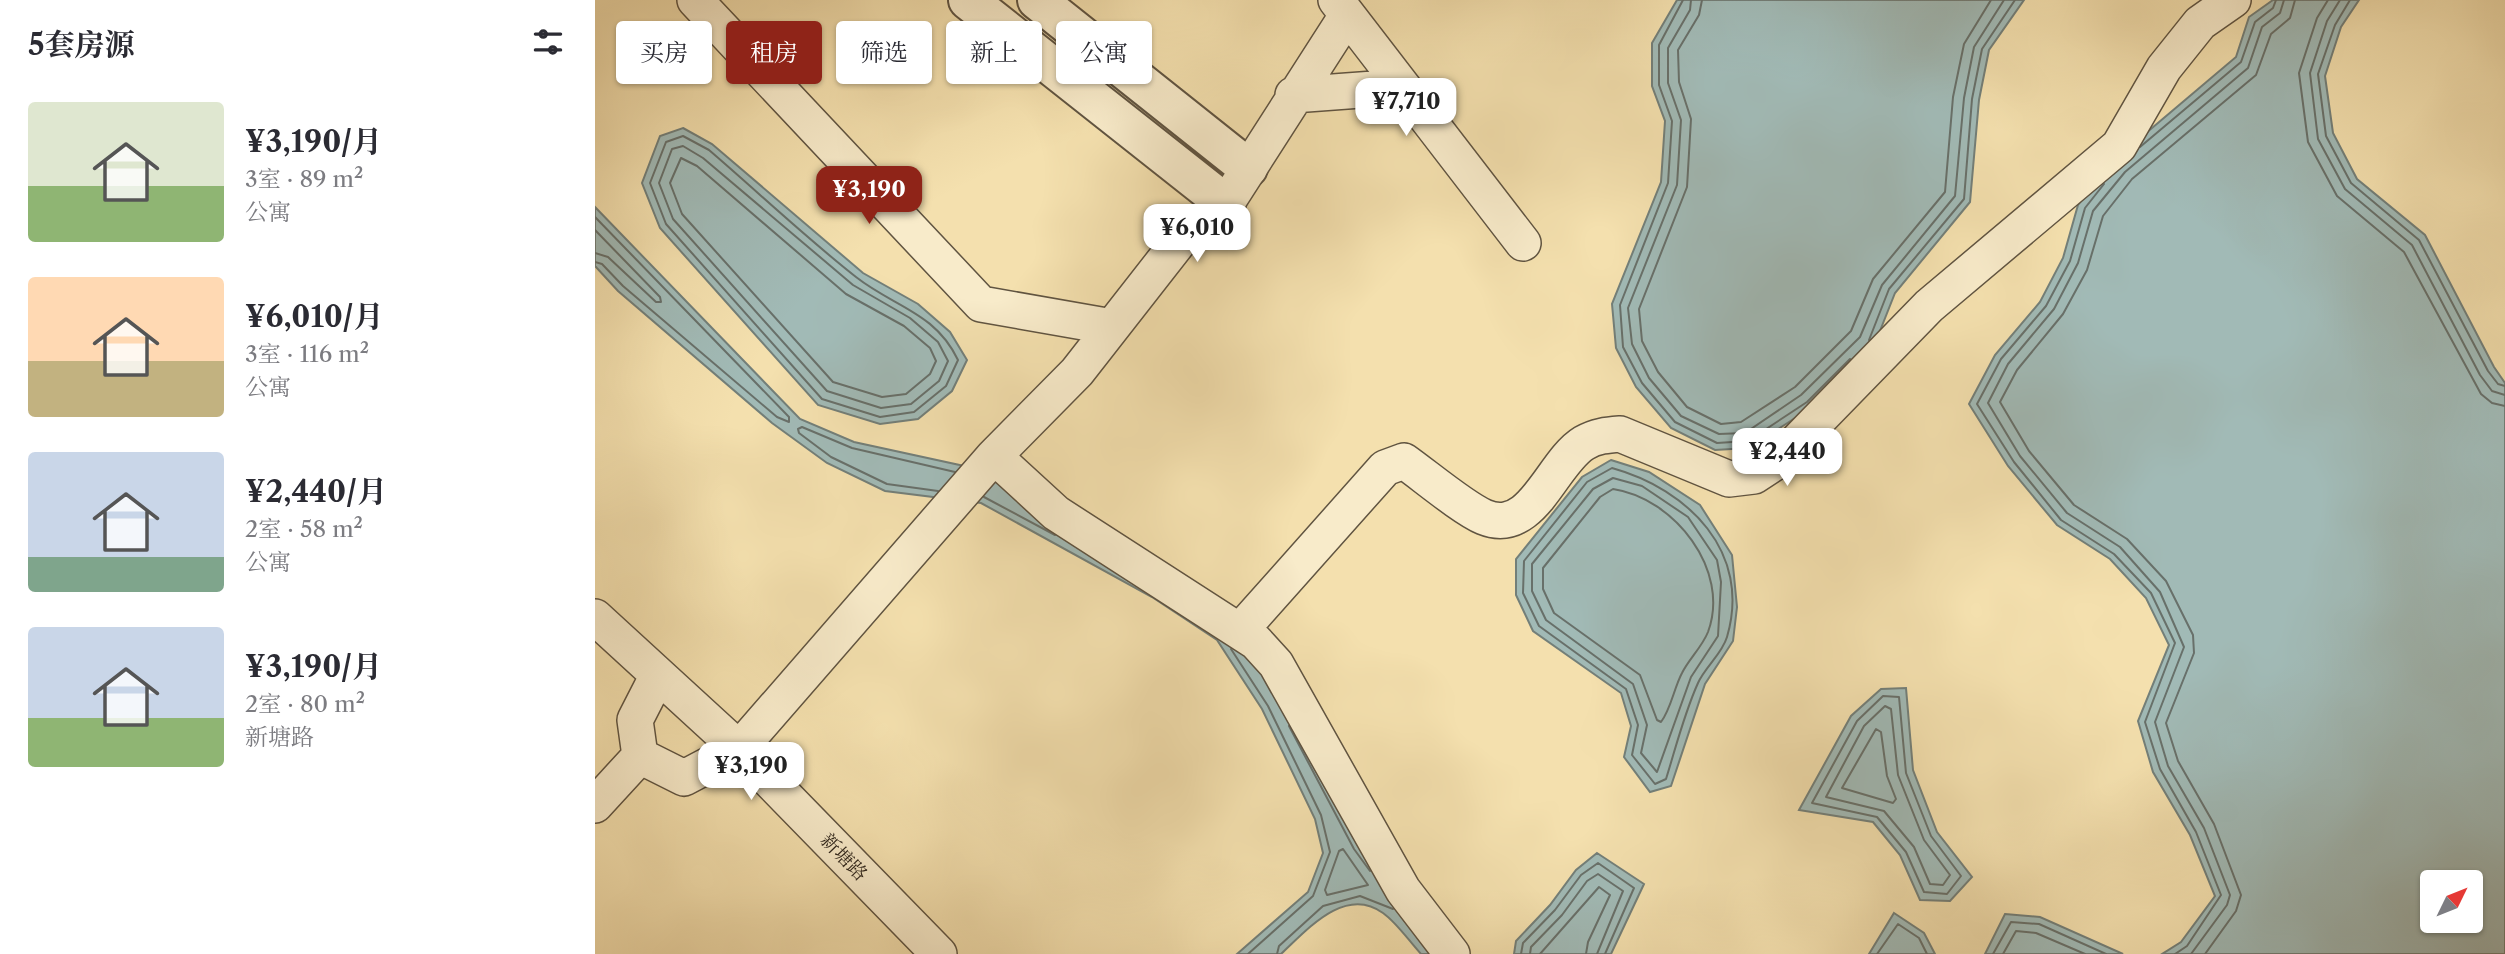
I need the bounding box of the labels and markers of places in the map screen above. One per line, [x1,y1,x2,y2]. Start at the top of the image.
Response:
pin: ¥7,710 [1349,78,1463,138]
pin: ¥3,190 [812,166,926,226]
pin: ¥6,010 [1140,204,1254,264]
pin: ¥2,440 [1730,428,1844,488]
pin: ¥3,190 [694,742,808,802]

